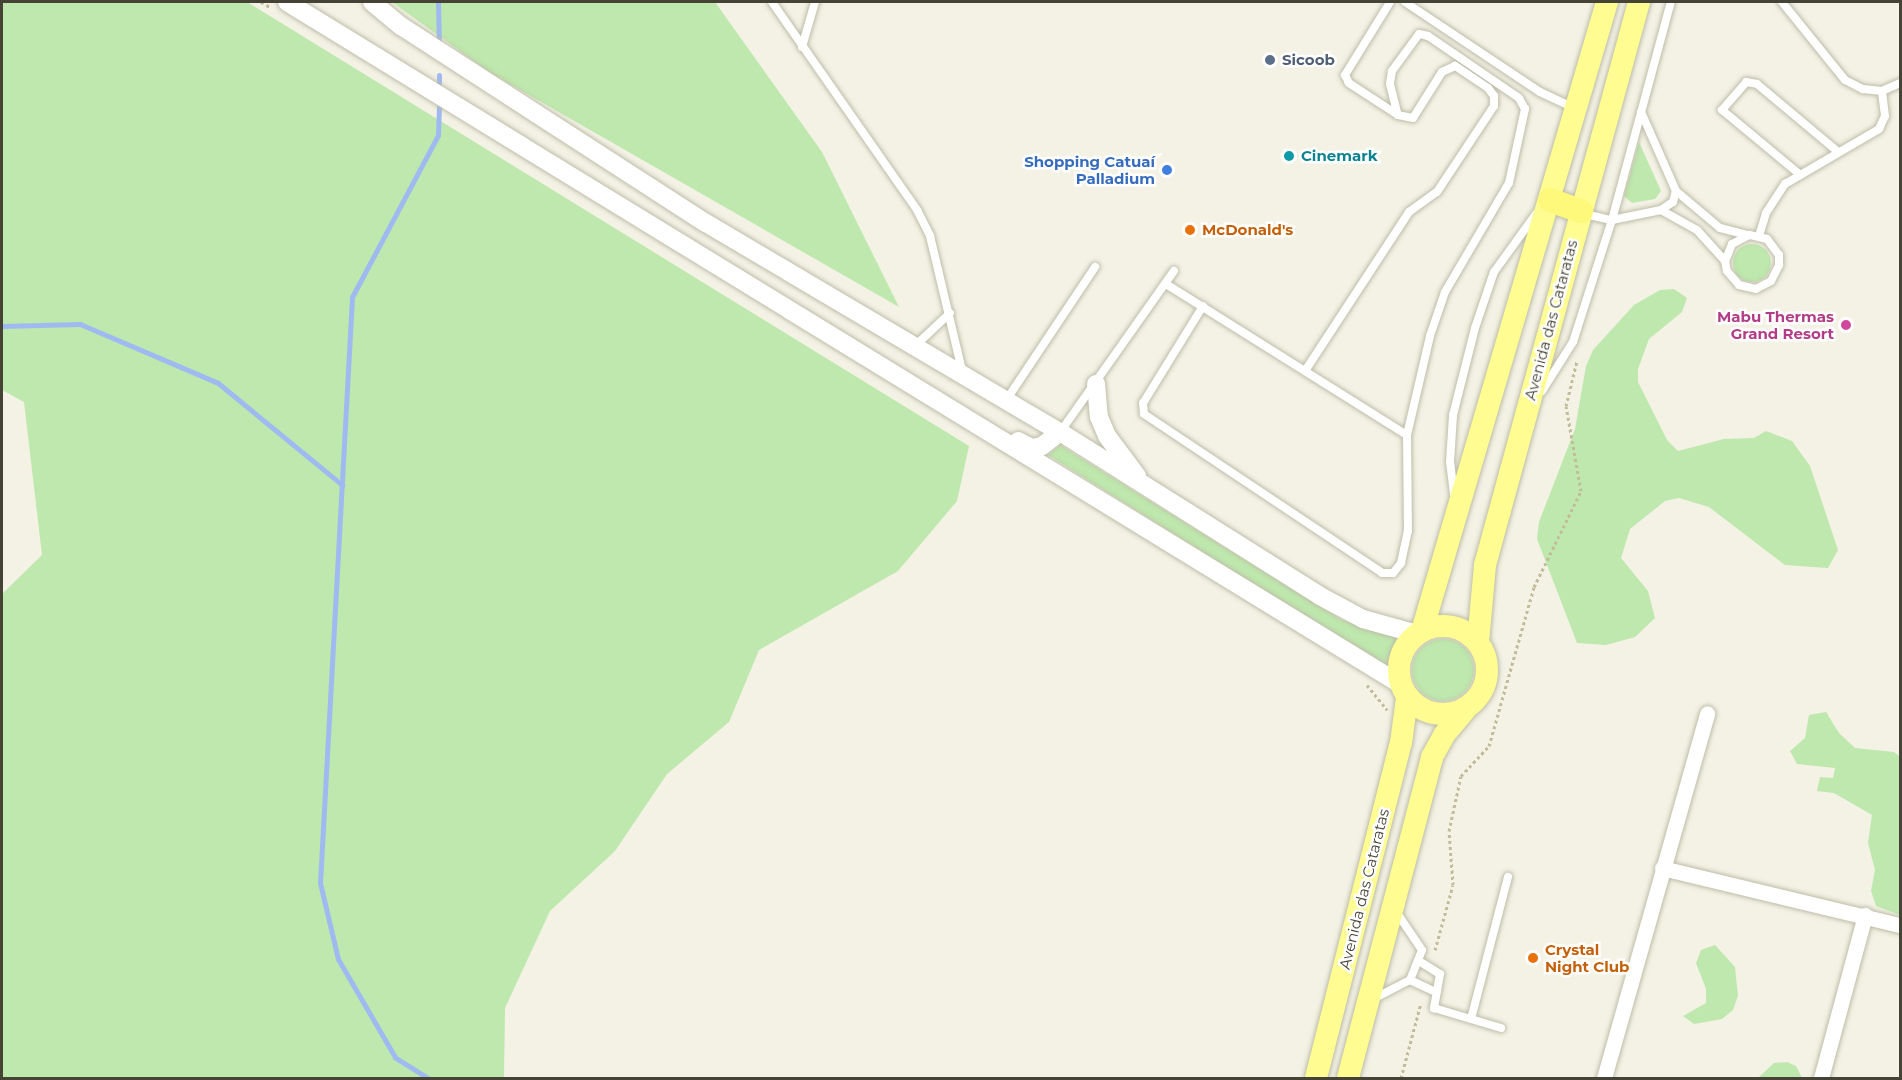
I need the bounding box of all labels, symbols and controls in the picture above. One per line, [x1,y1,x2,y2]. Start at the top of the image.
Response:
place label: Sicoob [1282,51,1335,69]
marker: Sicoob [1263,53,1277,67]
place label: Cinemark [1301,147,1377,165]
marker: Cinemark [1282,149,1296,163]
place label: Shopping Catuaí Palladium [1024,152,1155,187]
marker: Shopping Catuaí Palladium [1160,163,1174,177]
place label: McDonald's [1202,221,1293,239]
marker: McDonald's [1183,223,1197,237]
street label: Avenida das Cataratas [1521,238,1581,402]
place label: Mabu Thermas Grand Resort [1717,307,1834,342]
marker: Mabu Thermas Grand Resort [1839,318,1853,332]
street label: Avenida das Cataratas [1335,807,1393,971]
place label: Crystal Night Club [1545,940,1629,975]
marker: Crystal Night Club [1526,951,1540,965]

